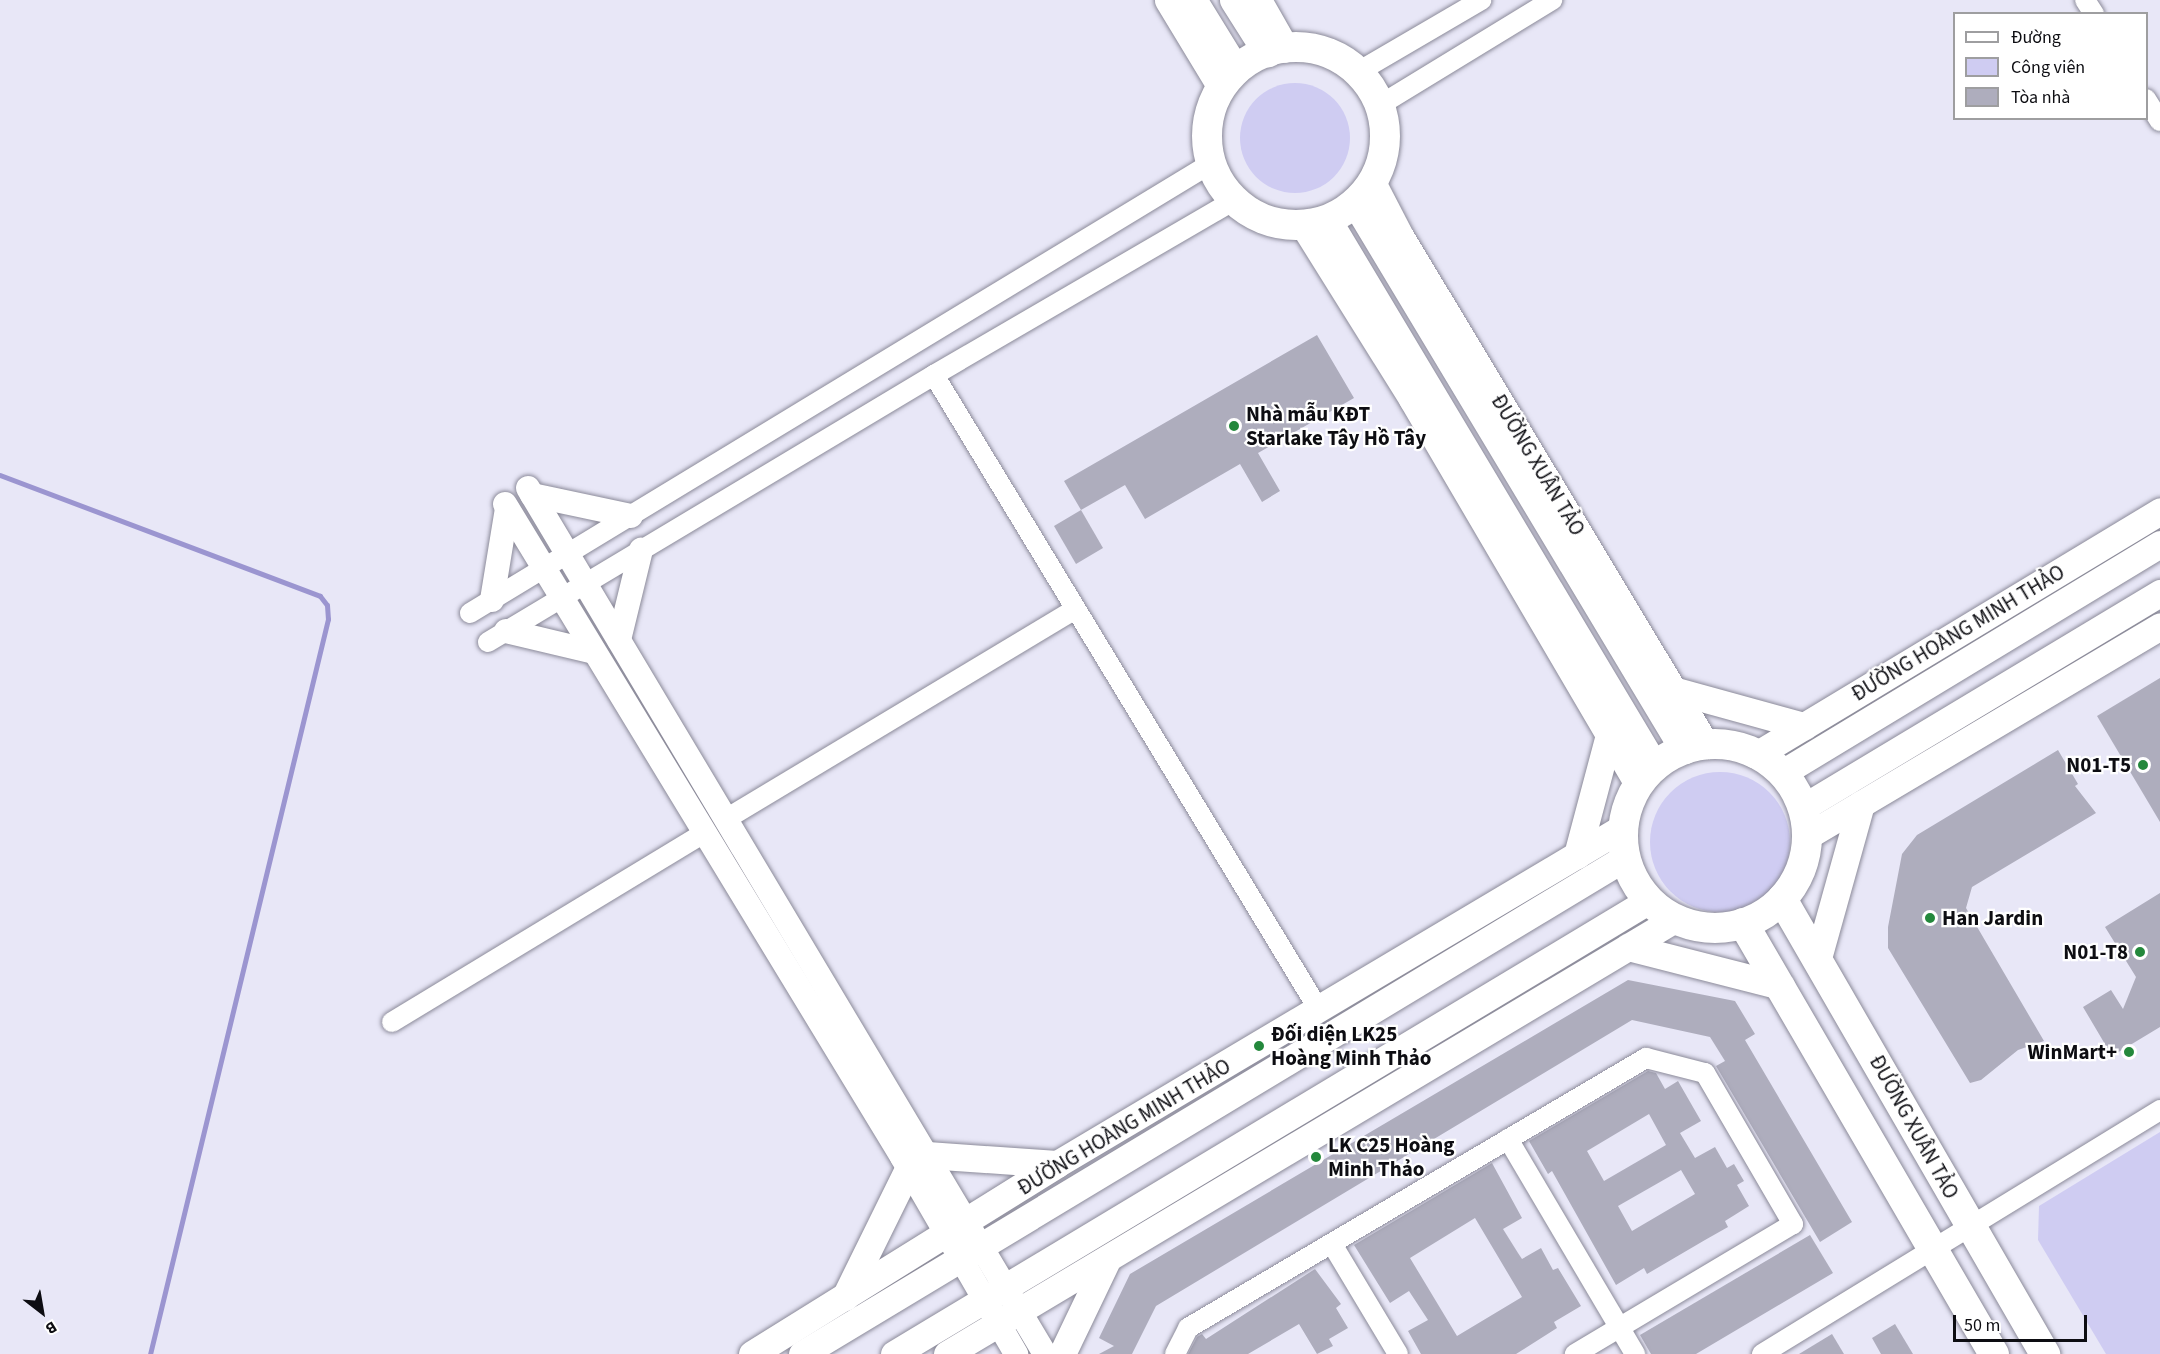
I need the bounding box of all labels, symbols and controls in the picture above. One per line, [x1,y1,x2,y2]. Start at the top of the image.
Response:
legend [1953,12,2148,120]
text: Đường [2011,25,2061,50]
text: Công viên [2011,55,2085,80]
text: Tòa nhà [2011,85,2070,110]
street label: ĐƯỜNG XUÂN TẢO [1486,390,1590,540]
place label: Nhà mẫu KĐT Starlake Tây Hồ Tây [1246,401,1426,451]
marker: Nhà mẫu KĐT Starlake Tây Hồ Tây [1227,419,1241,433]
street label: ĐƯỜNG HOÀNG MINH THẢO [1847,559,2069,707]
place label: N01-T5 [2066,752,2131,778]
marker: N01-T5 [2136,758,2150,772]
place label: Han Jardin [1942,905,2043,931]
marker: Han Jardin [1923,911,1937,925]
place label: N01-T8 [2063,939,2128,965]
marker: N01-T8 [2133,945,2147,959]
place label: Đối diện LK25 Hoàng Minh Thảo [1271,1021,1431,1071]
marker: Đối diện LK25 Hoàng Minh Thảo [1252,1039,1266,1053]
place label: WinMart+ [2028,1039,2117,1065]
marker: WinMart+ [2122,1045,2136,1059]
street label: ĐƯỜNG XUÂN TẢO [1864,1051,1964,1203]
street label: ĐƯỜNG HOÀNG MINH THẢO [1013,1053,1235,1201]
place label: LK C25 Hoàng Minh Thảo [1328,1132,1454,1182]
marker: LK C25 Hoàng Minh Thảo [1309,1150,1323,1164]
north arrow [12,1282,72,1342]
scale bar [1956,1303,2090,1341]
text: 50 m [1964,1313,2000,1338]
text: B [41,1316,61,1339]

